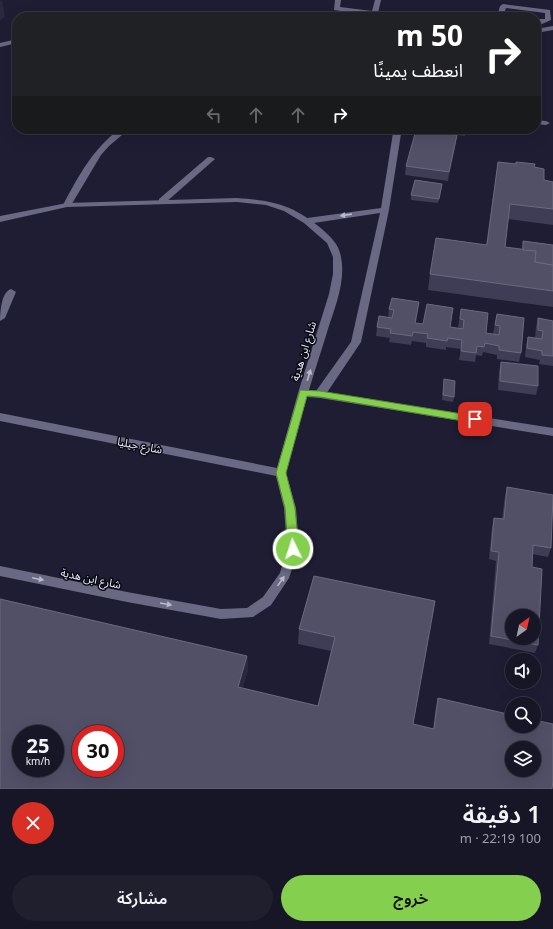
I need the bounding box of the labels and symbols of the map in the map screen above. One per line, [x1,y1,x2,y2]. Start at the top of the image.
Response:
one-way arrow [340,212,352,218]
street label: شارع ابن هدية [287,319,320,383]
one-way arrow [306,369,312,381]
pin [458,402,492,436]
street label: شارع جيليا [116,433,164,458]
position arrow [272,528,314,570]
street label: شارع ابن هدية [59,564,123,593]
one-way arrow [277,576,285,586]
one-way arrow [32,577,44,583]
one-way arrow [160,601,172,607]
north arrow [505,609,541,645]
speed limit sign: 30 [72,725,124,777]

